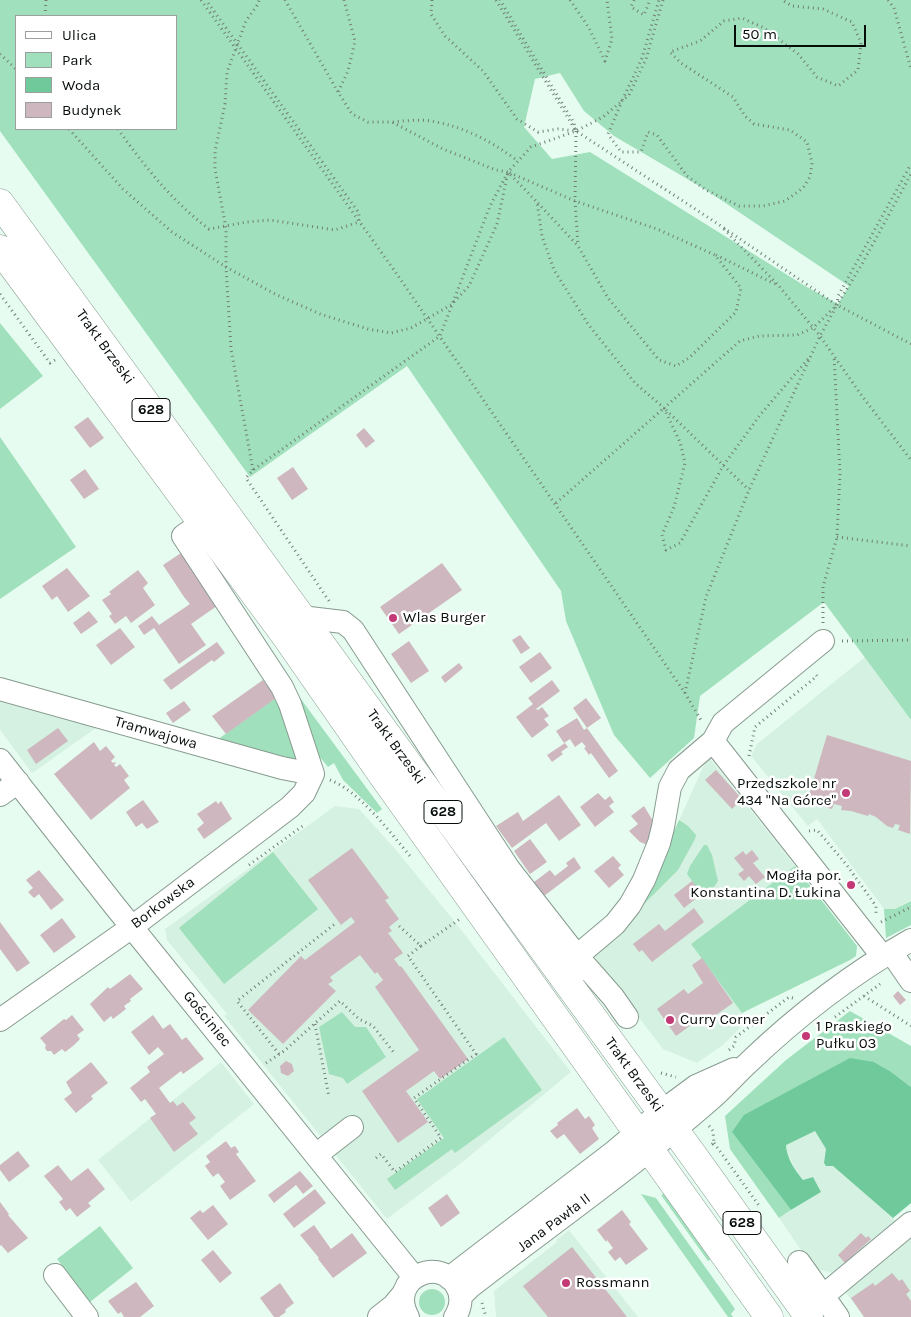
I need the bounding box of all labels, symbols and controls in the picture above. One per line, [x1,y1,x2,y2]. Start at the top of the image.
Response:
legend [15,15,178,130]
scale bar [736,15,868,47]
text: 50 m [742,25,777,43]
text: Ulica [62,26,96,44]
text: Park [62,51,92,69]
text: Woda [62,76,100,94]
text: Budynek [62,101,121,119]
street label: Trakt Brzeski [72,306,138,388]
road number: 628 [132,398,170,422]
place label: Wlas Burger [403,609,485,627]
marker: Wlas Burger [387,612,399,624]
street label: Trakt Brzeski [363,706,429,788]
street label: Tramwajowa [113,713,199,753]
place label: Przedszkole nr 434 "Na Górce" [737,775,836,810]
marker: Przedszkole nr 434 "Na Górce" [840,787,852,799]
road number: 628 [424,800,462,824]
place label: Mogiła por. Konstantina D. Łukina [690,867,841,902]
street label: Borkowska [128,873,198,933]
marker: Mogiła por. Konstantina D. Łukina [845,879,857,891]
street label: Gościniec [179,987,235,1051]
place label: Curry Corner [680,1011,765,1029]
marker: Curry Corner [664,1014,676,1026]
place label: 1 Praskiego Pułku 03 [816,1018,892,1053]
marker: 1 Praskiego Pułku 03 [800,1030,812,1042]
street label: Trakt Brzeski [601,1034,667,1116]
street label: Jana Pawła II [514,1190,594,1256]
road number: 628 [723,1212,761,1234]
place label: Rossmann [576,1274,650,1292]
marker: Rossmann [560,1277,572,1289]

